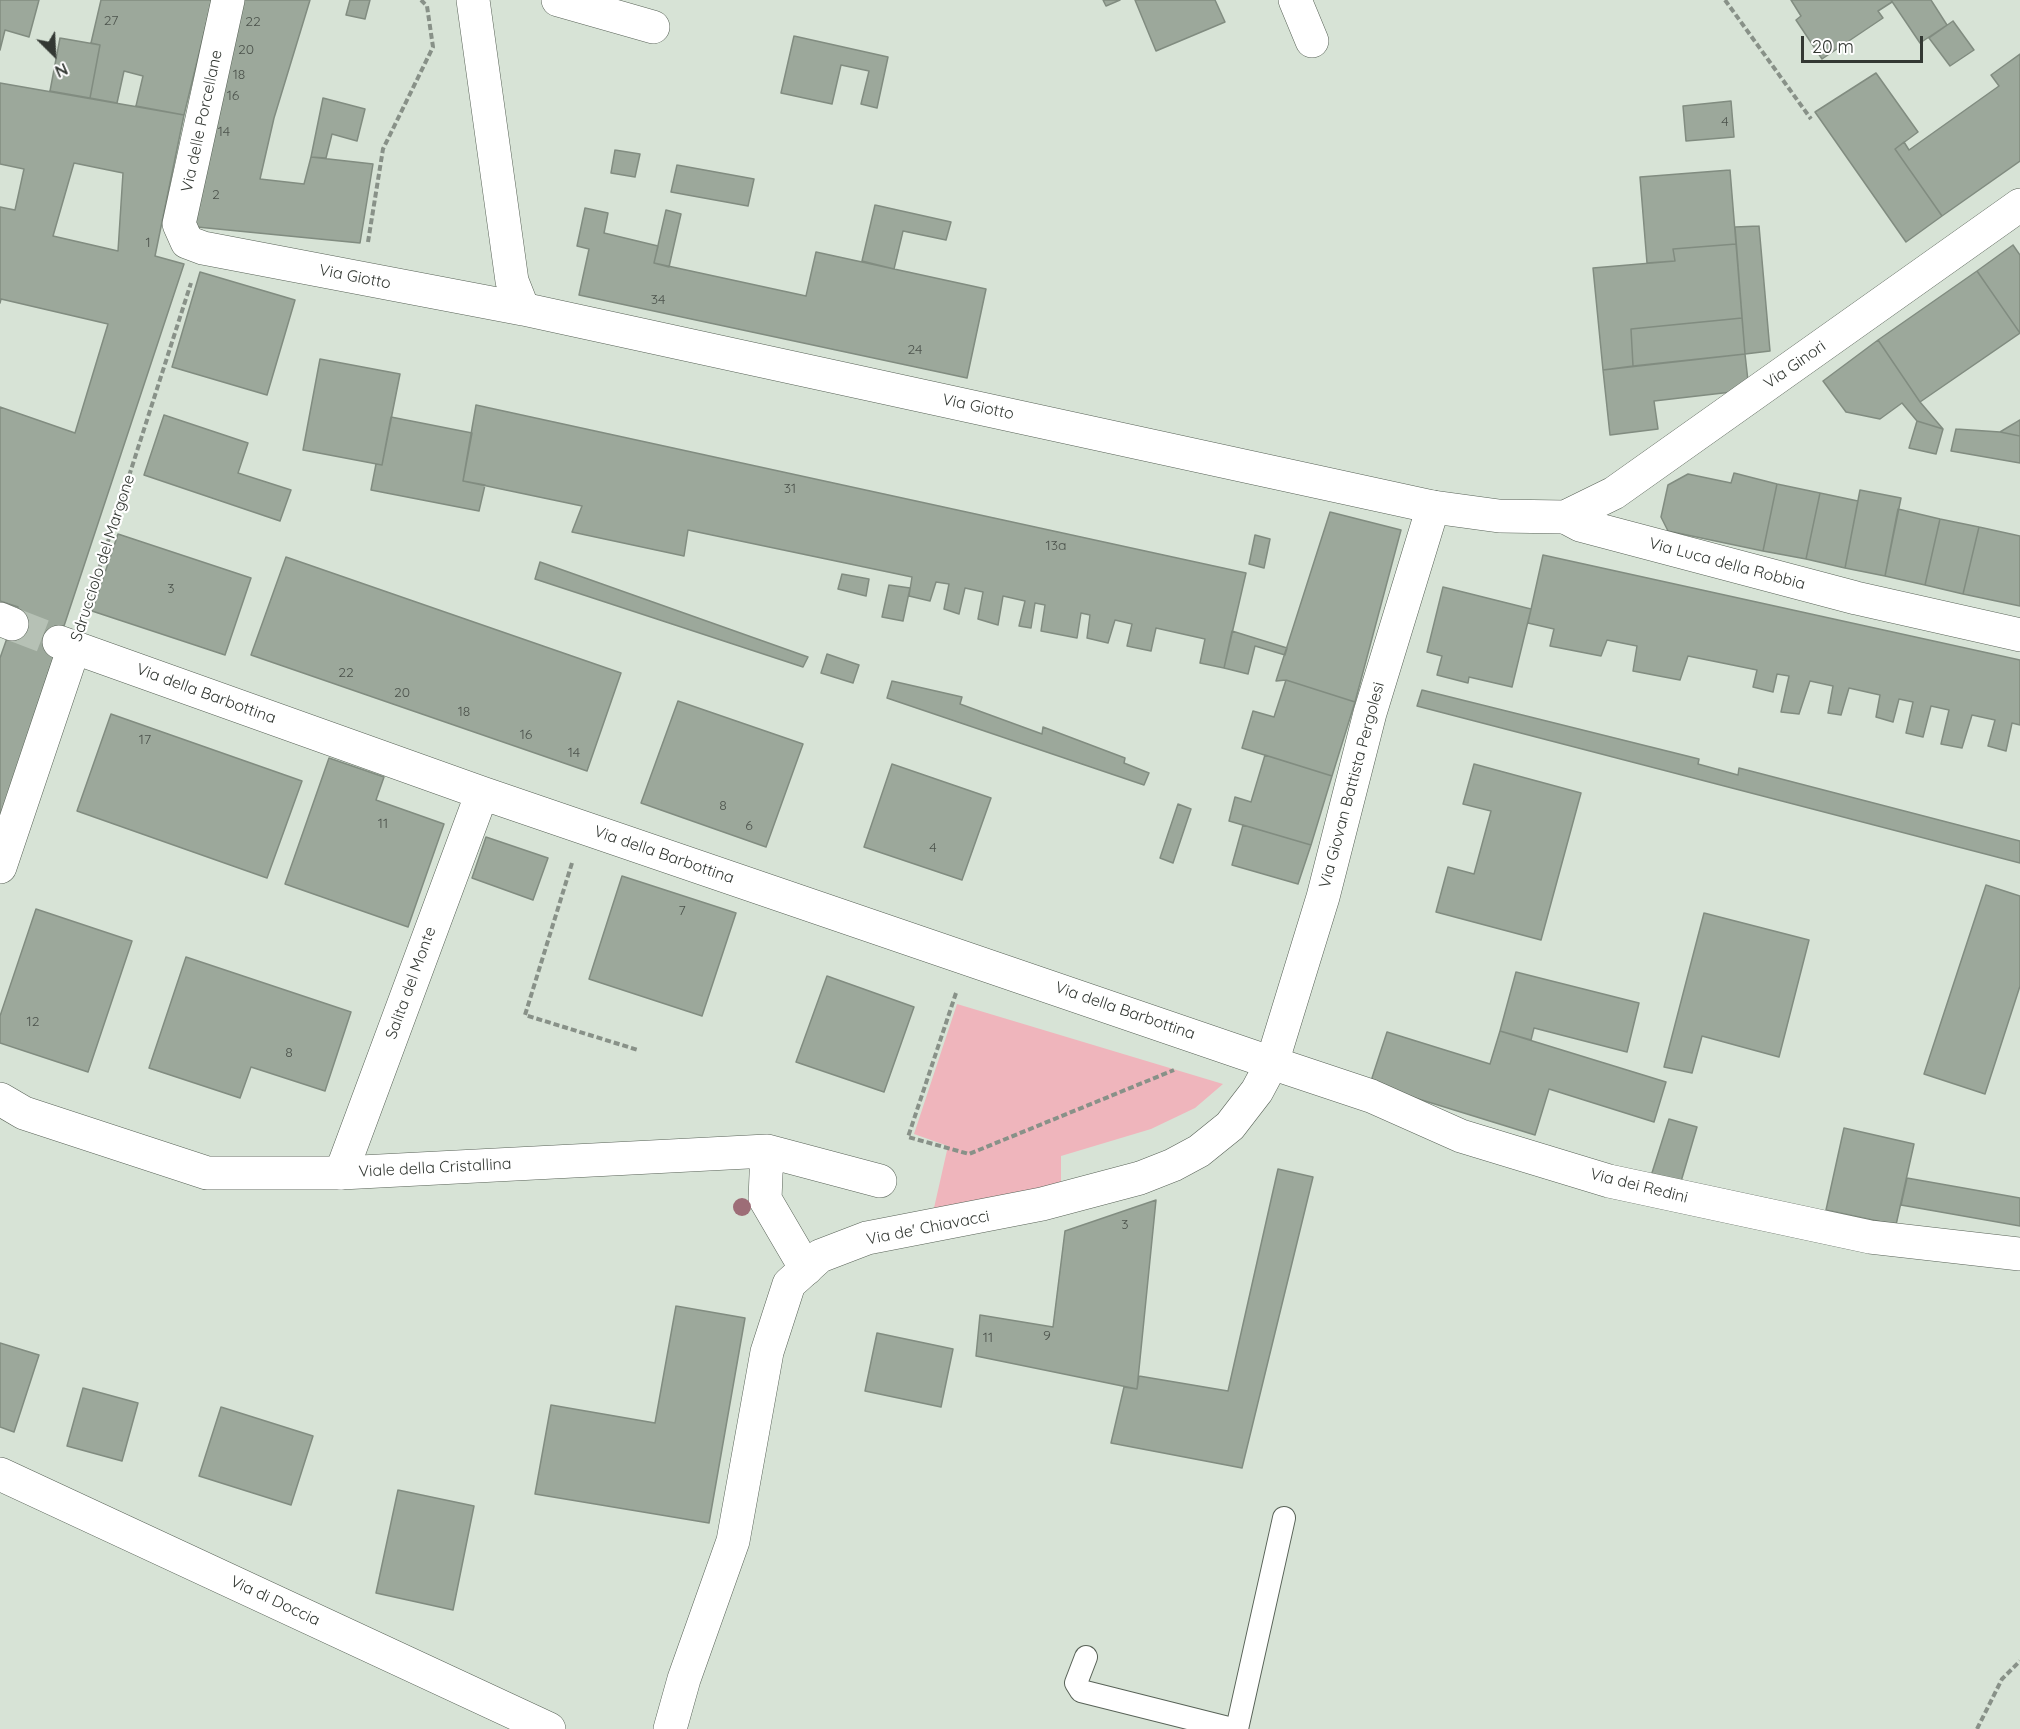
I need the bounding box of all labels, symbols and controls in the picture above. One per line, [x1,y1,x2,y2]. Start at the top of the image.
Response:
house number: 27 [104,13,118,29]
house number: 22 [245,14,261,30]
north arrow [24,24,84,84]
scale bar [1804,24,1926,62]
text: 20 m [1812,35,1854,58]
house number: 20 [238,42,254,58]
street label: Via delle Porcellane [178,48,226,194]
text: N [52,59,71,82]
house number: 18 [233,67,245,83]
house number: 16 [227,88,239,104]
house number: 4 [1721,114,1729,130]
house number: 14 [218,124,230,140]
house number: 2 [212,187,220,203]
house number: 1 [145,235,151,251]
street label: Via Giotto [317,261,393,293]
house number: 34 [651,292,665,308]
street label: Via Ginori [1760,337,1830,393]
house number: 24 [908,342,922,358]
street label: Via Giotto [940,390,1016,424]
street label: Sdrucciolo del Margone [67,472,139,644]
house number: 31 [784,481,796,497]
street label: Via Luca della Robbia [1647,534,1807,594]
house number: 13a [1046,538,1066,554]
house number: 3 [167,581,175,597]
street label: Via della Barbottina [134,660,278,728]
house number: 22 [338,665,354,681]
street label: Via Giovan Battista Pergolesi [1315,680,1389,890]
house number: 20 [394,685,410,701]
house number: 18 [458,704,470,720]
house number: 16 [520,727,532,743]
house number: 17 [139,732,151,748]
house number: 14 [568,745,580,761]
house number: 8 [719,798,727,814]
house number: 11 [378,816,388,832]
house number: 6 [745,818,753,834]
street label: Via della Barbottina [591,822,737,888]
house number: 4 [929,840,937,856]
house number: 7 [678,903,686,919]
street label: Salita del Monte [382,924,440,1042]
street label: Via della Barbottina [1052,978,1198,1044]
house number: 12 [27,1014,39,1030]
house number: 8 [285,1045,293,1061]
street label: Viale della Cristallina [358,1154,512,1182]
street label: Via dei Redini [1588,1165,1690,1207]
street label: Via de' Chiavacci [865,1207,991,1249]
house number: 3 [1121,1217,1129,1233]
house number: 9 [1043,1328,1051,1344]
house number: 11 [983,1330,993,1346]
street label: Via di Doccia [227,1572,323,1630]

